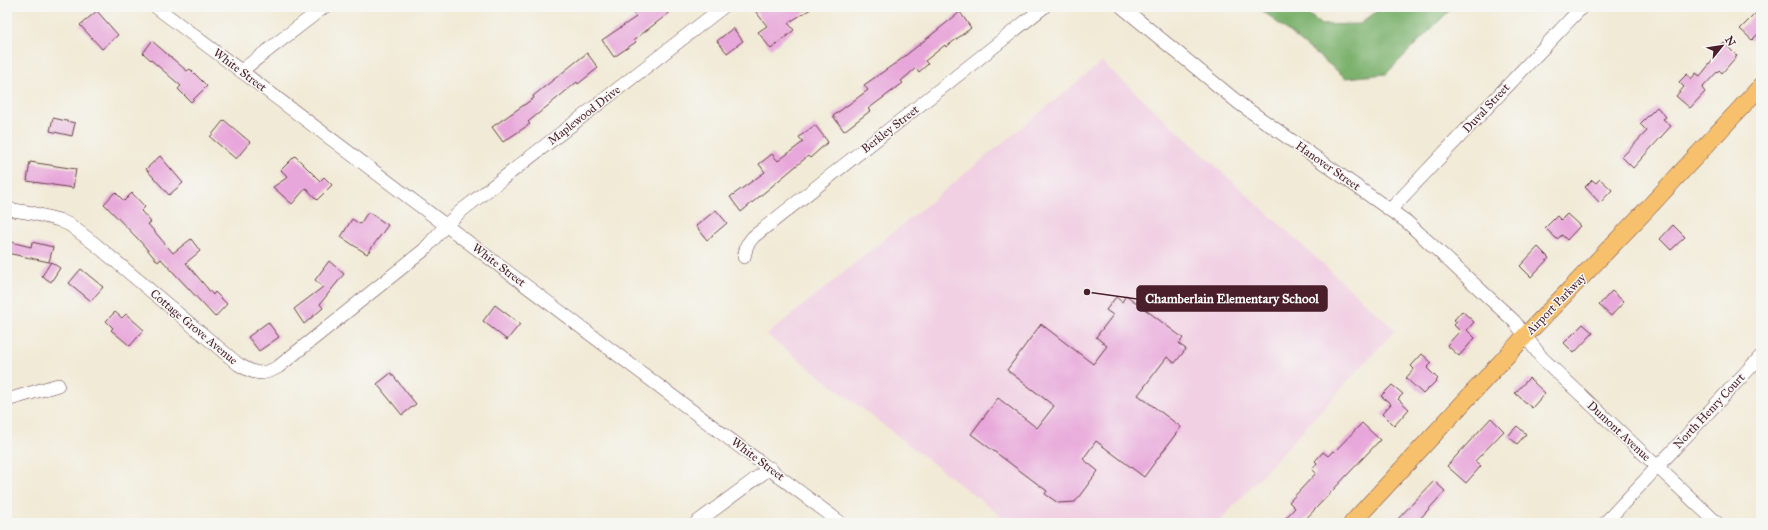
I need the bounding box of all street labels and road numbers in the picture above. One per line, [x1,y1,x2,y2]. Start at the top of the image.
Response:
street label: White Street [211,45,270,95]
street label: Duval Street [1460,80,1513,136]
street label: Maplewood Drive [545,82,623,148]
street label: Berkley Street [858,102,922,156]
street label: Hanover Street [1293,139,1364,194]
street label: White Street [470,240,529,290]
street label: Airport Parkway [1523,270,1589,338]
street label: Cottage Grove Avenue [147,286,240,368]
street label: North Henry Court [1670,370,1748,452]
street label: Dumont Avenue [1584,398,1654,464]
street label: White Street [729,434,788,484]

